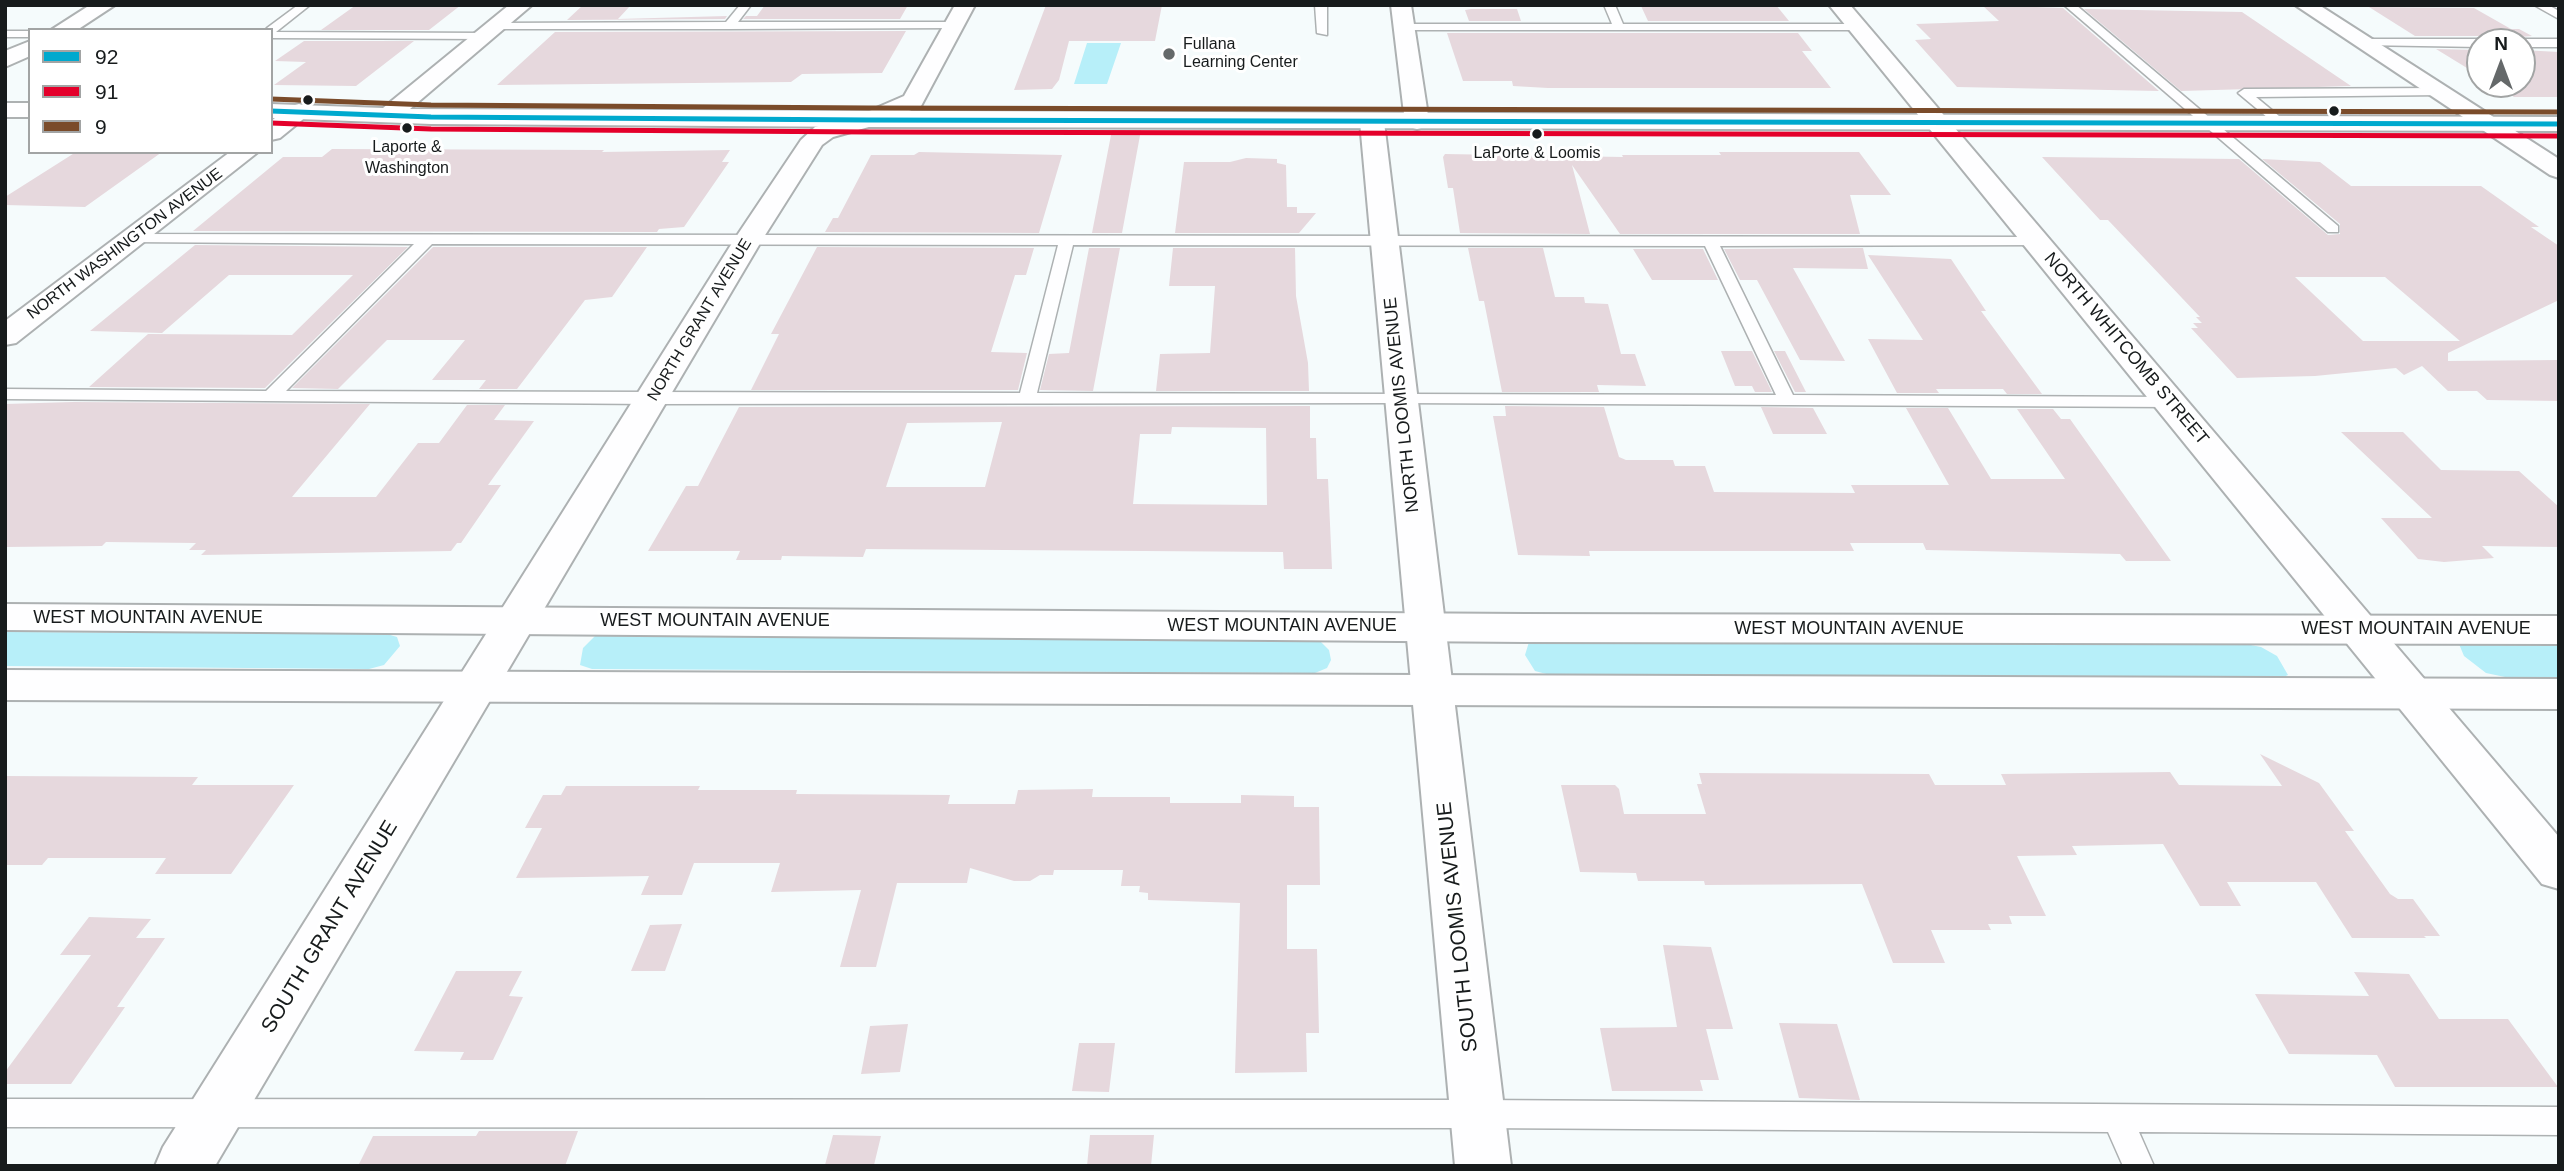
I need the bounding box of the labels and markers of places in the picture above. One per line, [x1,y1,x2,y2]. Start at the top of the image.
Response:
place label: Fullana Learning Center [1183,35,1298,73]
marker: Fullana Learning Center [1161,46,1177,62]
unlabelled marker [301,93,315,107]
unlabelled marker [2327,104,2341,118]
marker: Laporte & Washington [400,121,414,135]
marker: LaPorte & Loomis [1530,127,1544,141]
place label: Laporte & Washington [365,138,449,176]
place label: LaPorte & Loomis [1473,144,1601,164]

